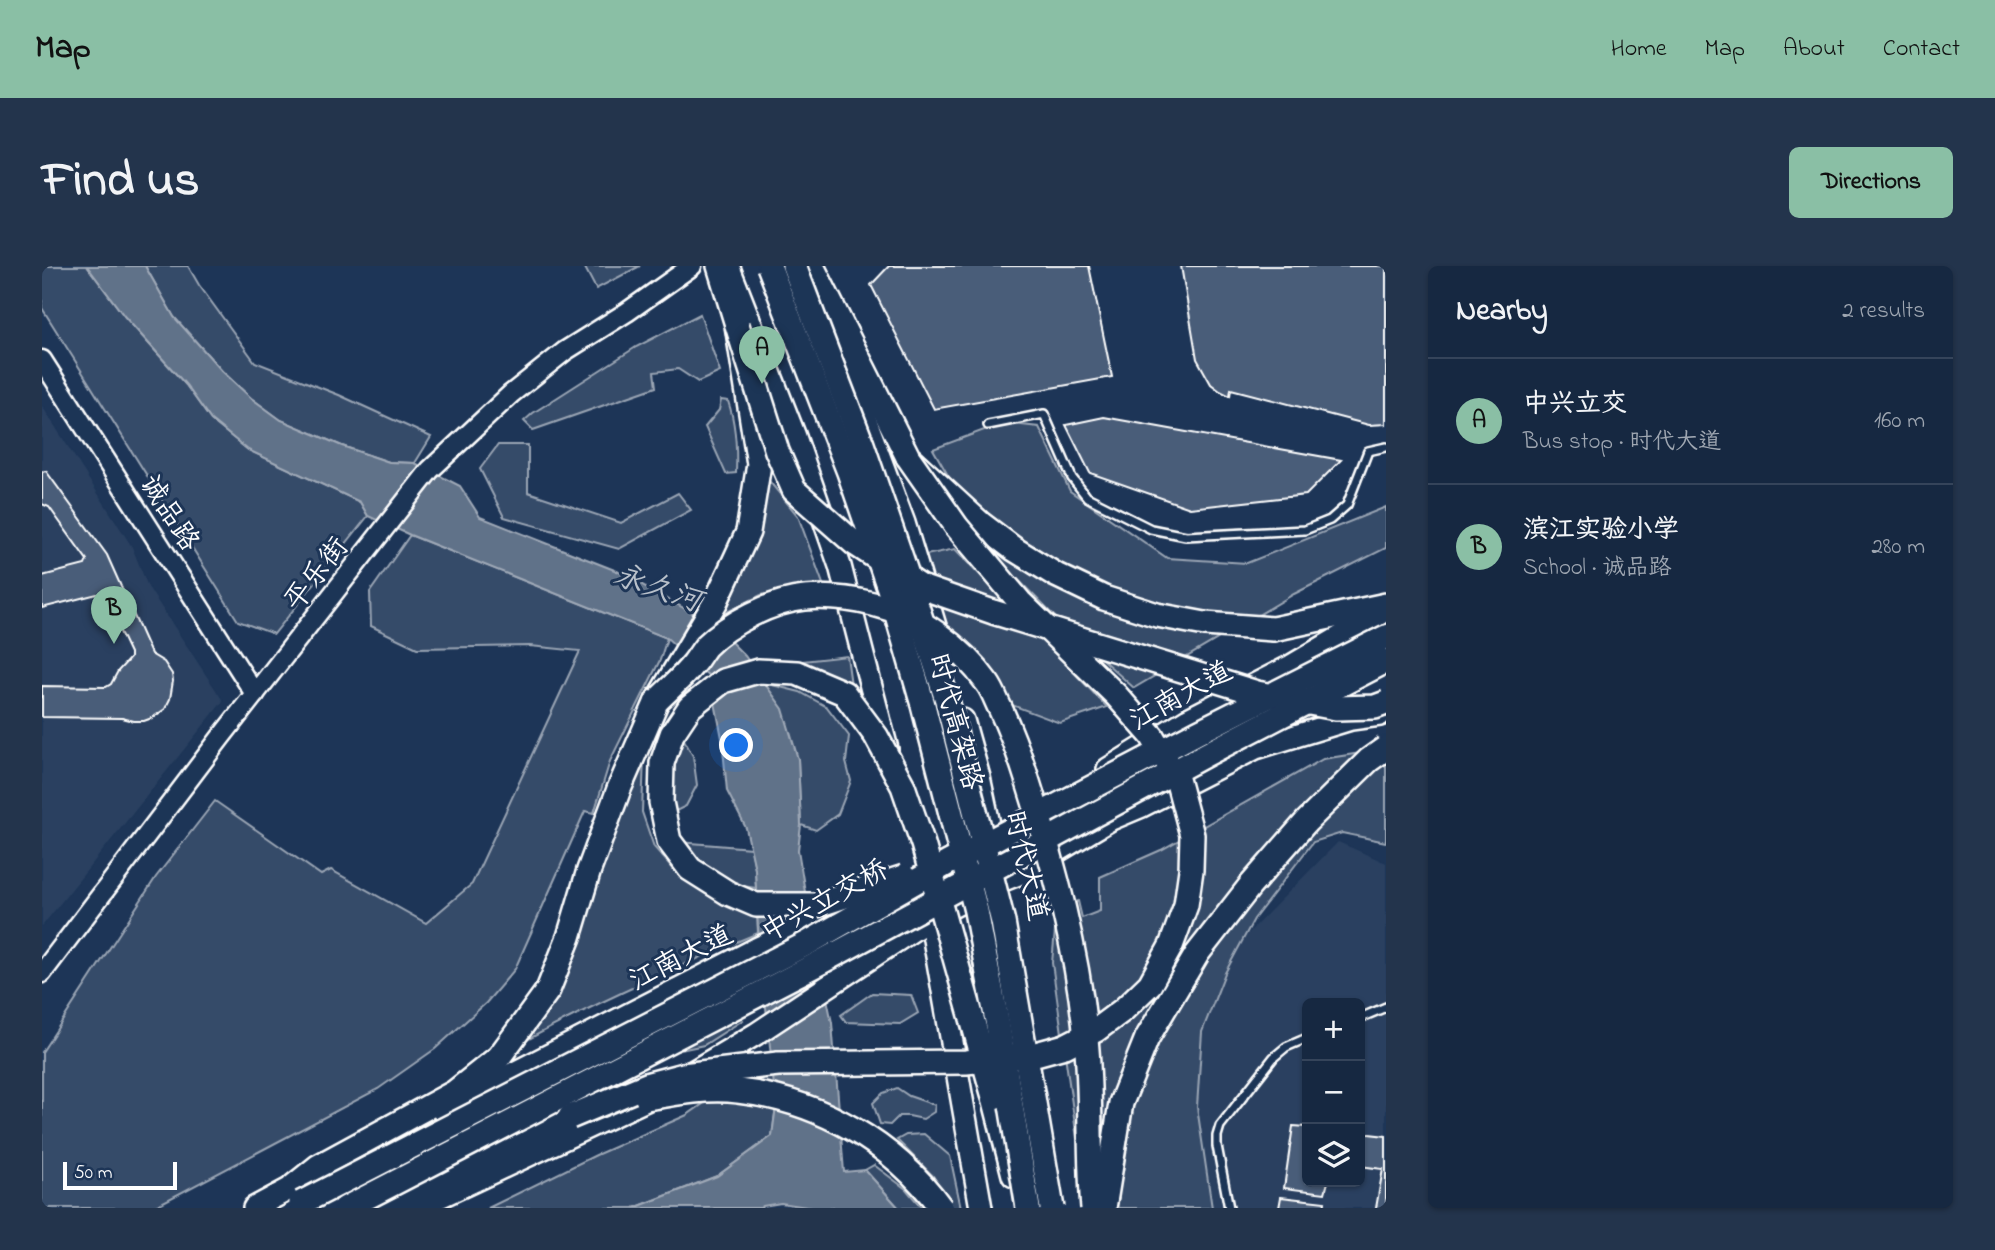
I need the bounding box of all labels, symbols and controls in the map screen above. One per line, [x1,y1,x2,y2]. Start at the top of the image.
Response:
text: Map [35,25,91,73]
text: Home [1611,32,1667,67]
text: Map [1705,32,1745,67]
text: About [1783,32,1845,67]
text: Contact [1883,32,1960,67]
text: Find us [42,146,199,218]
button: Directions [1789,147,1953,218]
text: Nearby [1456,290,1548,334]
text: 2 results [1842,295,1925,328]
pin: A [739,326,785,384]
text: 中兴立交 [1523,386,1627,424]
text: A [1472,405,1486,438]
text: 160 m [1874,405,1925,438]
text: Bus stop · 时代大道 [1523,426,1721,459]
street label: 诚品路 [128,468,208,560]
text: 滨江实验小学 [1523,512,1679,550]
street label: 平乐街 [276,529,360,621]
text: B [1471,531,1487,564]
text: 280 m [1871,531,1925,564]
text: School · 诚品路 [1523,552,1671,585]
water label: 永久河 [607,554,711,627]
pin: B [91,586,137,644]
street label: 时代高架路 [916,649,992,795]
street label: 江南大道 [1123,652,1241,742]
your location [719,728,753,762]
street label: 时代大道 [992,807,1057,925]
street label: 中兴立交桥 [755,850,897,954]
street label: 江南大道 [622,915,741,1003]
map controls [1302,998,1365,1187]
button: + [1302,998,1365,1061]
button: − [1302,1061,1365,1124]
button: layers [1302,1124,1365,1187]
scale bar [63,1159,177,1191]
text: 50 m [74,1160,113,1187]

